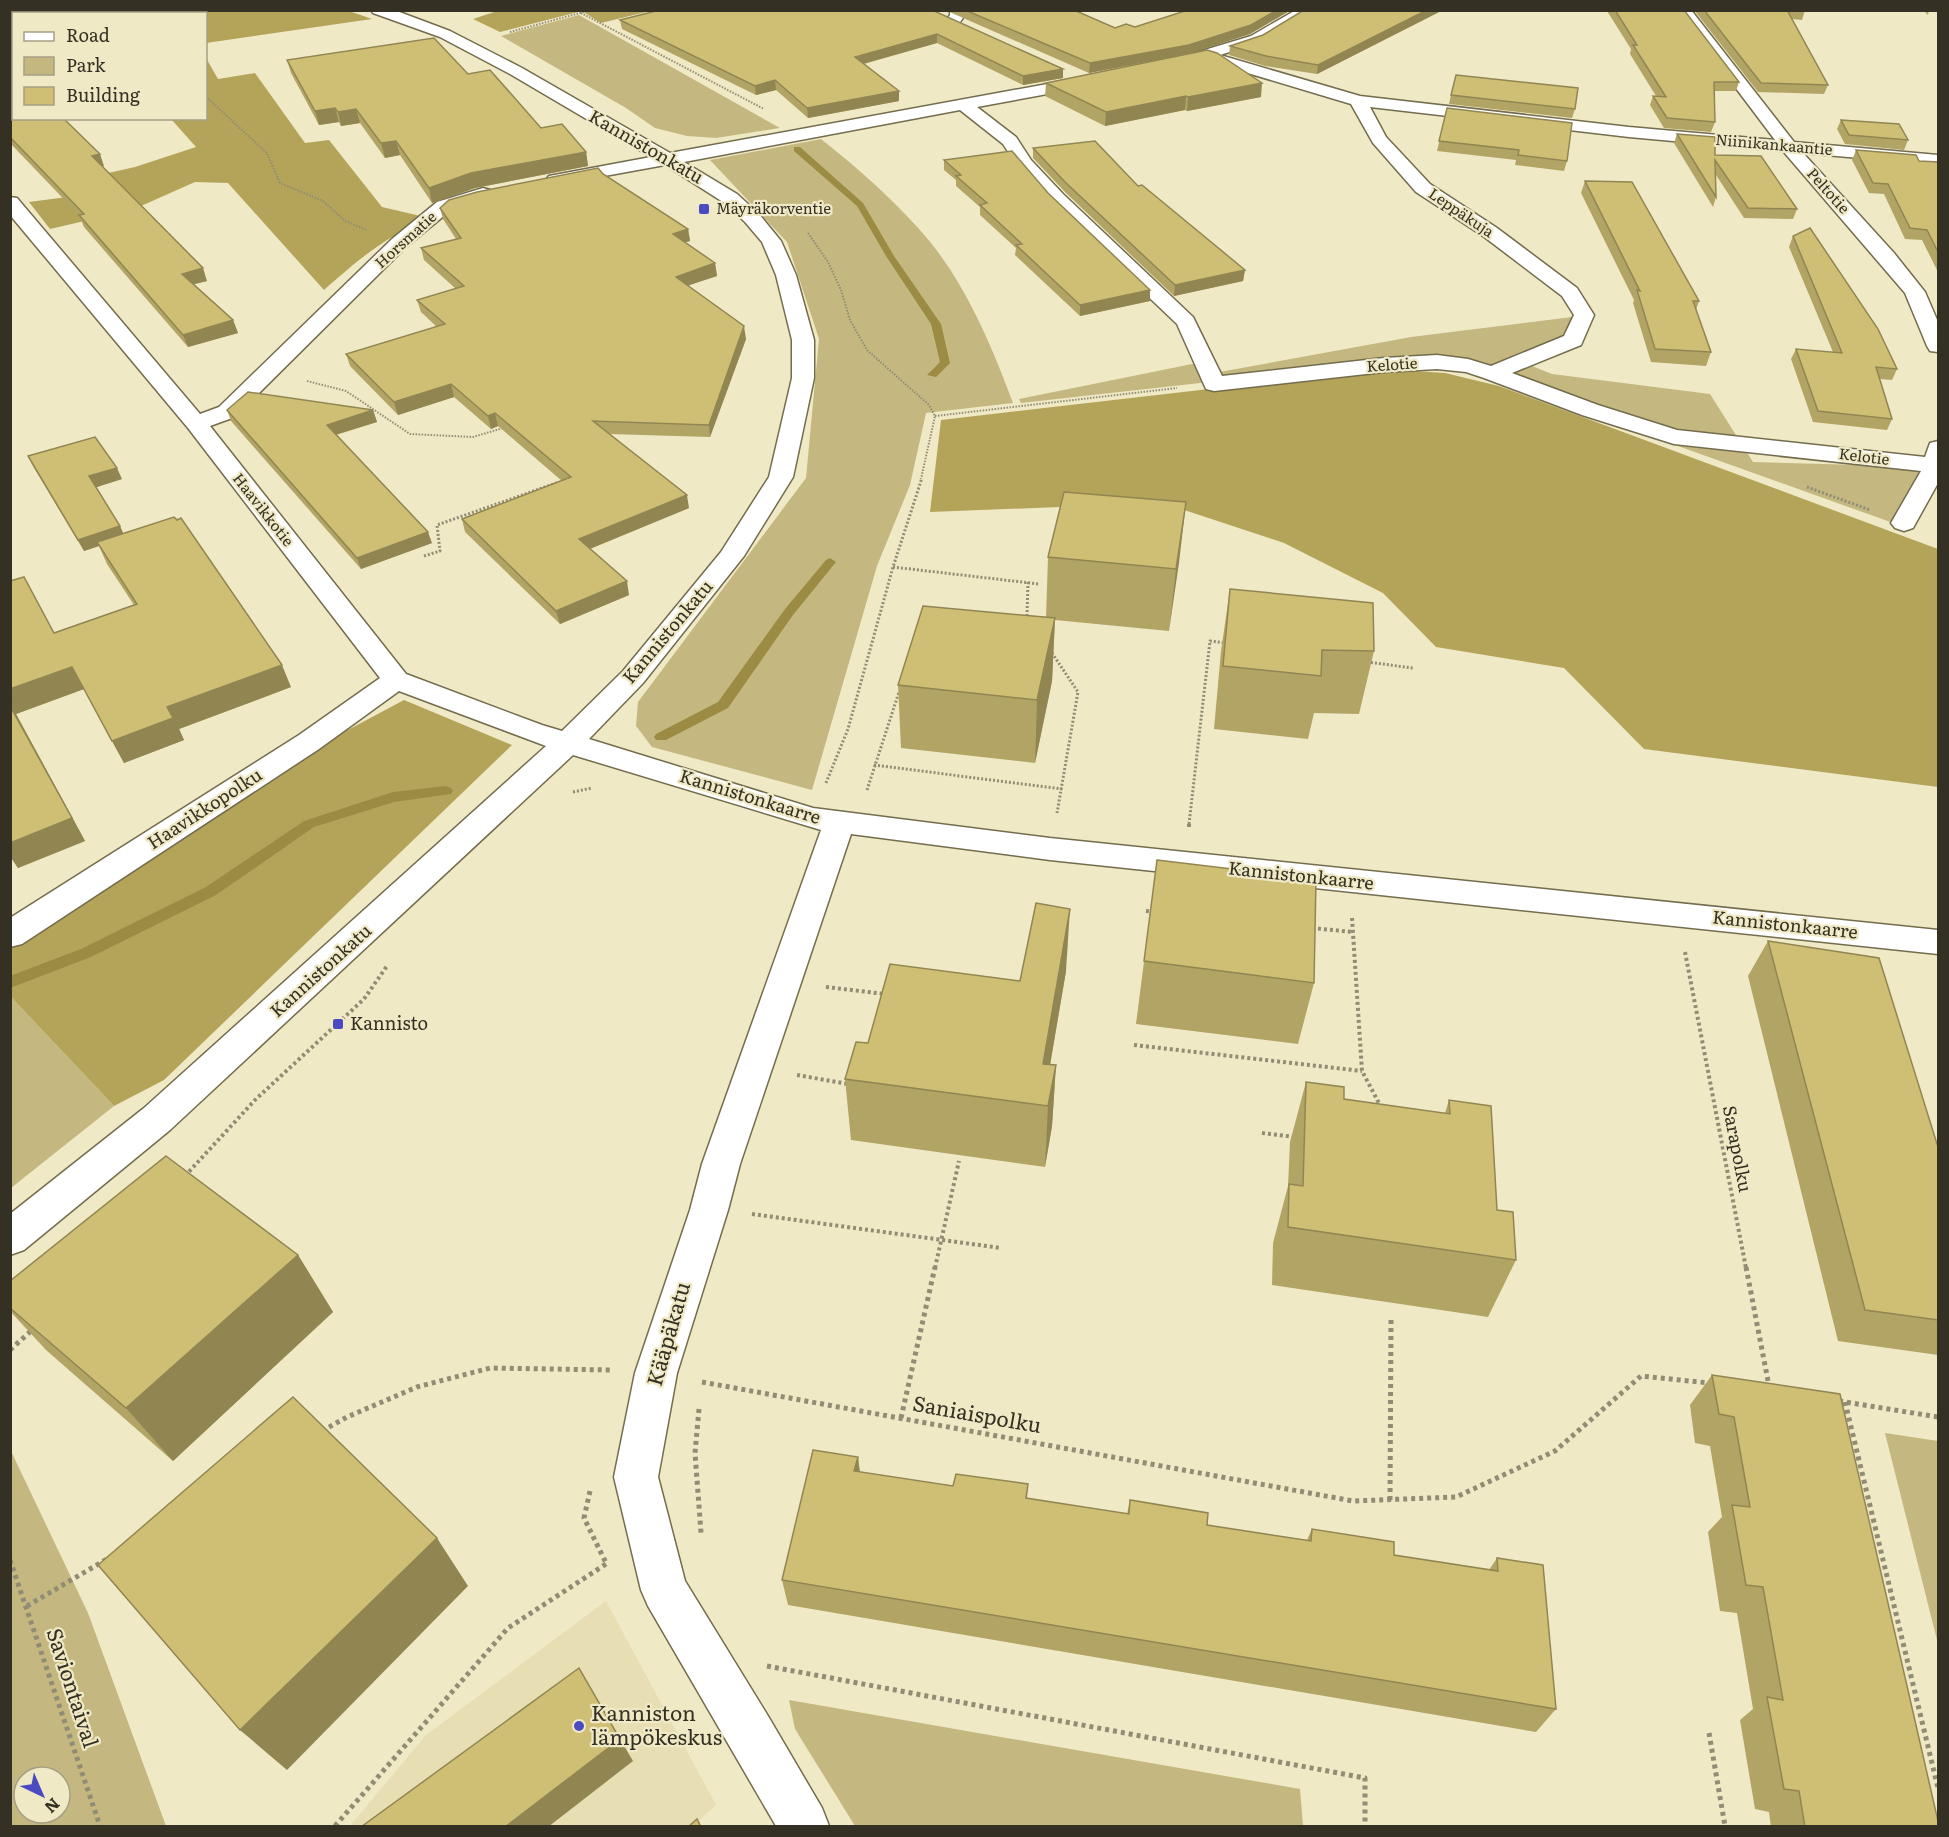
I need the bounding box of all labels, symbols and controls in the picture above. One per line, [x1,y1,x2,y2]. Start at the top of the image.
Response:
legend [12,12,207,120]
text: Road [66,21,110,48]
text: Park [66,51,107,78]
text: Building [66,81,141,108]
street label: Kannistonkatu [584,102,709,190]
street label: Niinikankaantie [1715,127,1834,160]
street label: Peltotie [1802,162,1856,218]
street label: Leppäkuja [1424,181,1500,243]
place label: Mäyräkorventie [716,196,831,219]
marker: Mäyräkorventie [697,202,711,216]
street label: Horsmatie [369,205,441,273]
street label: Kelotie [1366,350,1418,377]
street label: Kelotie [1838,441,1891,470]
street label: Haavikkotie [228,467,300,551]
street label: Kannistonkatu [615,573,719,689]
street label: Haavikkopolku [141,760,267,855]
street label: Kannistonkaarre [677,761,824,830]
street label: Kannistonkaarre [1227,853,1375,896]
street label: Kannistonkaarre [1711,902,1859,945]
street label: Kannistonkatu [263,917,377,1023]
place label: Kannisto [350,1009,428,1036]
marker: Kannisto [331,1017,345,1031]
street label: Sarapolku [1717,1103,1760,1194]
street label: Kääpäkatu [637,1277,696,1389]
street label: Saniaispolku [911,1386,1044,1439]
street label: Saviontaival [40,1623,108,1751]
place label: Kanniston lämpökeskus [591,1696,722,1751]
marker: Kanniston lämpökeskus [572,1719,586,1733]
north arrow [12,1765,72,1825]
text: N [40,1793,66,1820]

